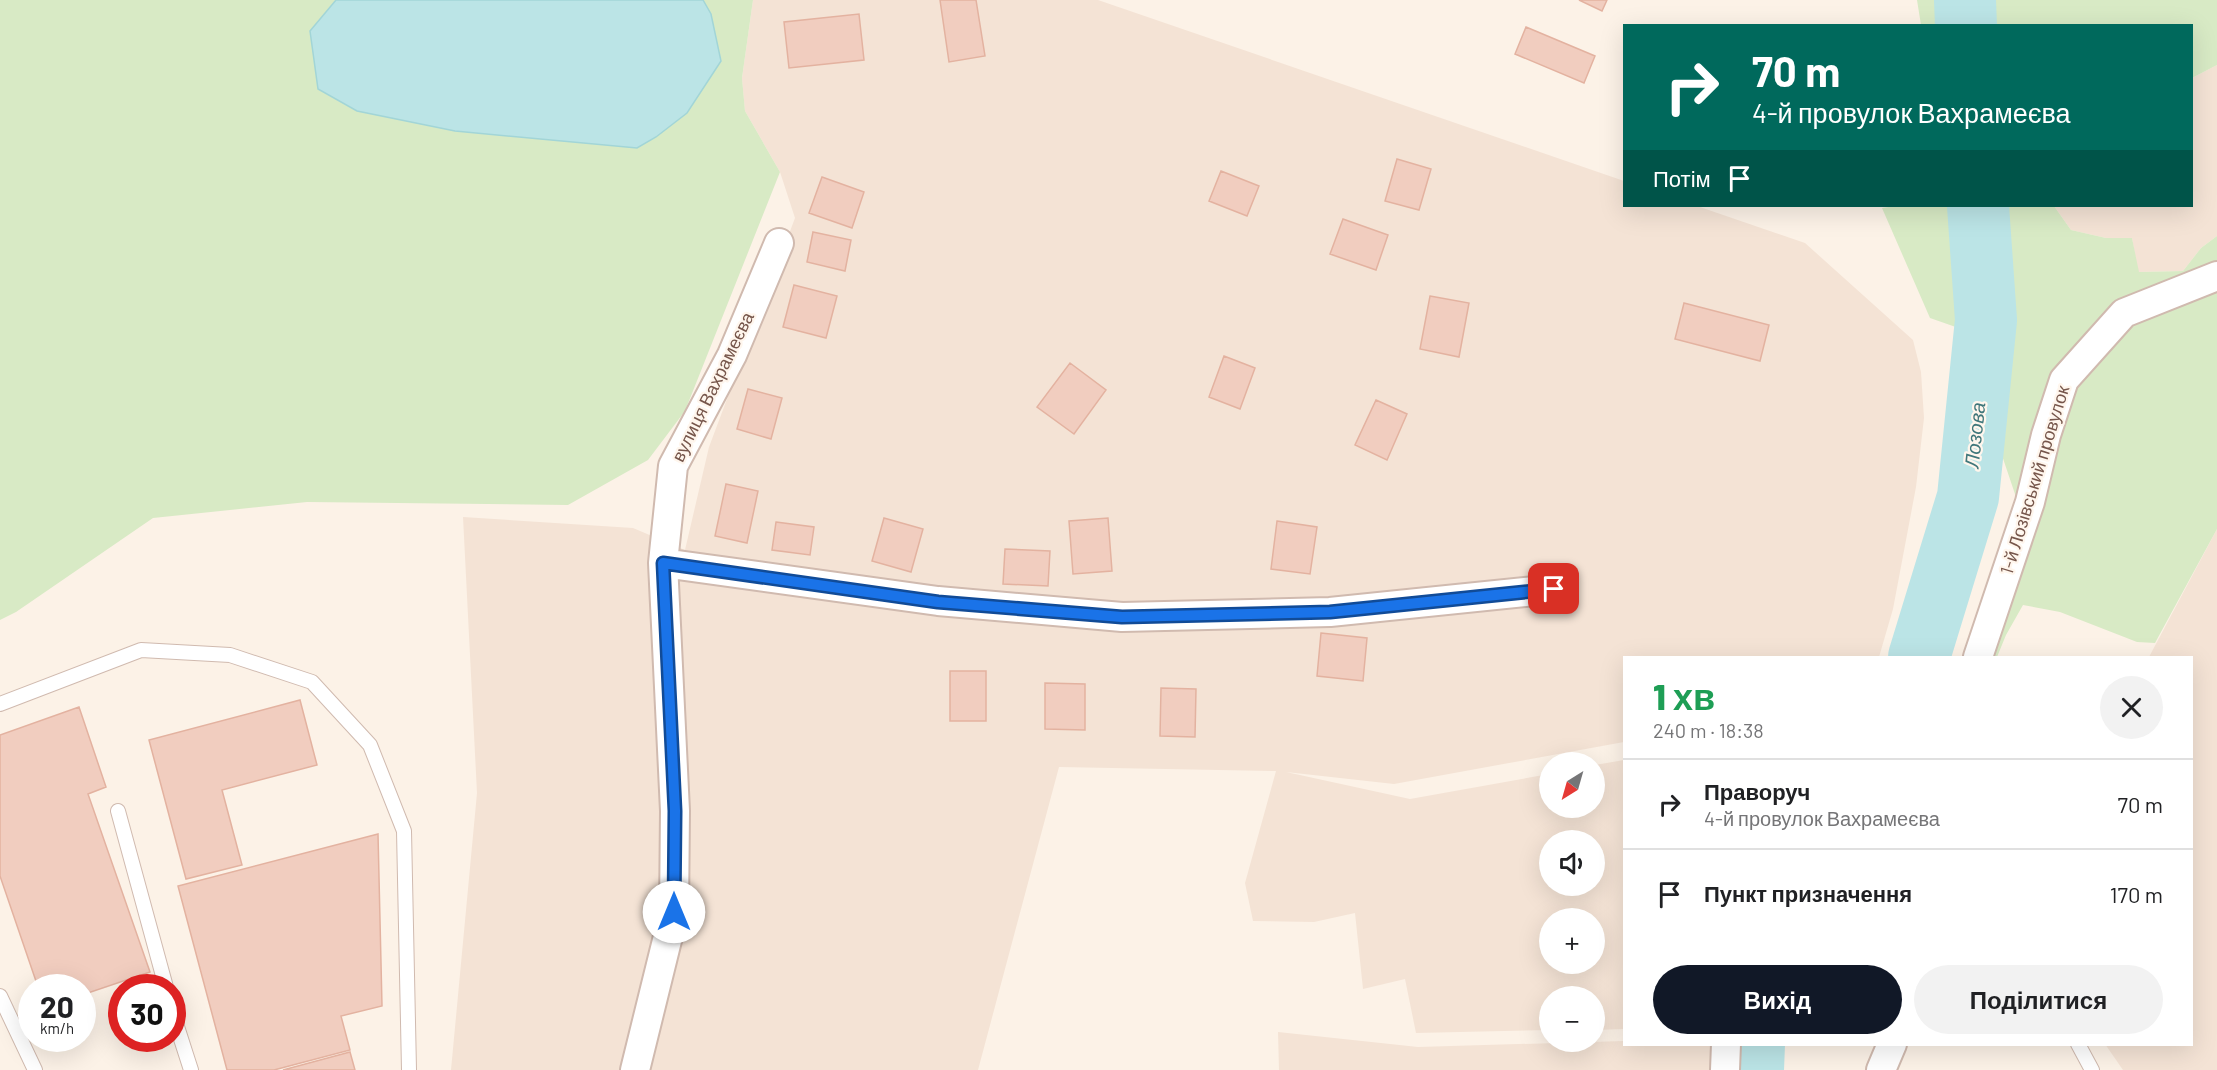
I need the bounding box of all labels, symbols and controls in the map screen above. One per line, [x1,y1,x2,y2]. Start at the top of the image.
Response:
text: 70 m [1752,45,1840,95]
icon: right [1653,48,1731,126]
text: 4-й провулок Вахрамеєва [1752,96,2071,128]
icon: arrive [1723,162,1756,195]
text: Потім [1653,165,1711,191]
street label: вулиця Вахрамеєва [666,307,758,465]
street label: 1-й Лозівський провулок [1995,382,2073,577]
water label: Лозова [1958,401,1989,471]
pin [1528,563,1579,614]
icon: arrive [1537,572,1570,605]
text: 1 хв [1653,674,1715,717]
button: close [2100,676,2163,739]
text: 240 m · 18:38 [1653,718,1764,742]
north arrow [1539,752,1605,818]
map controls [1539,752,1605,1052]
text: Праворуч [1704,778,1810,804]
icon: right [1653,788,1686,821]
text: 70 m [2118,791,2163,817]
text: 4-й провулок Вахрамеєва [1704,806,1940,830]
button: sound [1539,830,1605,896]
icon: arrive [1653,878,1686,911]
position arrow [642,880,706,944]
text: Пункт призначення [1704,880,1912,906]
text: 170 m [2110,881,2163,907]
button: + [1539,908,1605,974]
button: Вихід [1653,965,1902,1034]
button: Поділитися [1914,965,2163,1034]
speed limit sign: 30 [108,974,186,1052]
button: − [1539,986,1605,1052]
text: 20 [40,988,74,1024]
text: km/h [40,1019,74,1037]

